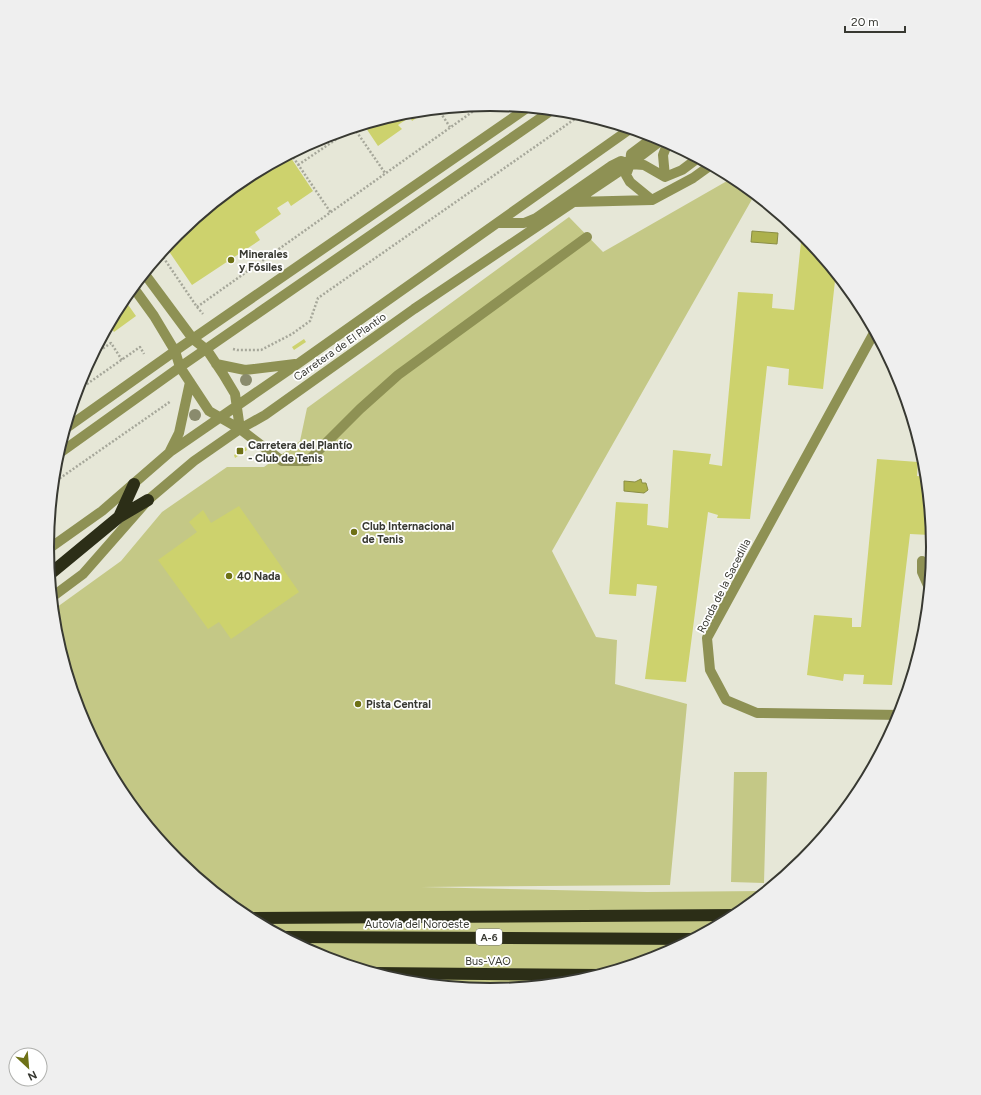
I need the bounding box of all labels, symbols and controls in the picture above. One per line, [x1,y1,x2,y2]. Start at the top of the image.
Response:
scale bar [845,8,905,34]
text: 20 m [851,15,879,29]
place label: Minerales y Fósiles [239,248,288,274]
marker: Minerales y Fósiles [226,255,236,265]
street label: Carretera de El Plantío [291,310,389,384]
place label: Carretera del Plantío - Club de Tenis [248,439,353,465]
marker: Carretera del Plantío - Club de Tenis [235,446,245,456]
place label: Club Internacional de Tenis [362,520,455,546]
marker: Club Internacional de Tenis [349,527,359,537]
street label: Ronda de la Sacedilla [695,537,753,635]
place label: 40 Nada [237,570,281,583]
marker: 40 Nada [224,571,234,581]
place label: Pista Central [366,698,431,711]
marker: Pista Central [353,699,363,709]
street label: Autovía del Noroeste [365,918,469,931]
road number: A-6 [476,929,502,945]
street label: Bus-VAO [465,955,511,968]
north arrow [8,1047,48,1087]
text: N [25,1068,39,1083]

